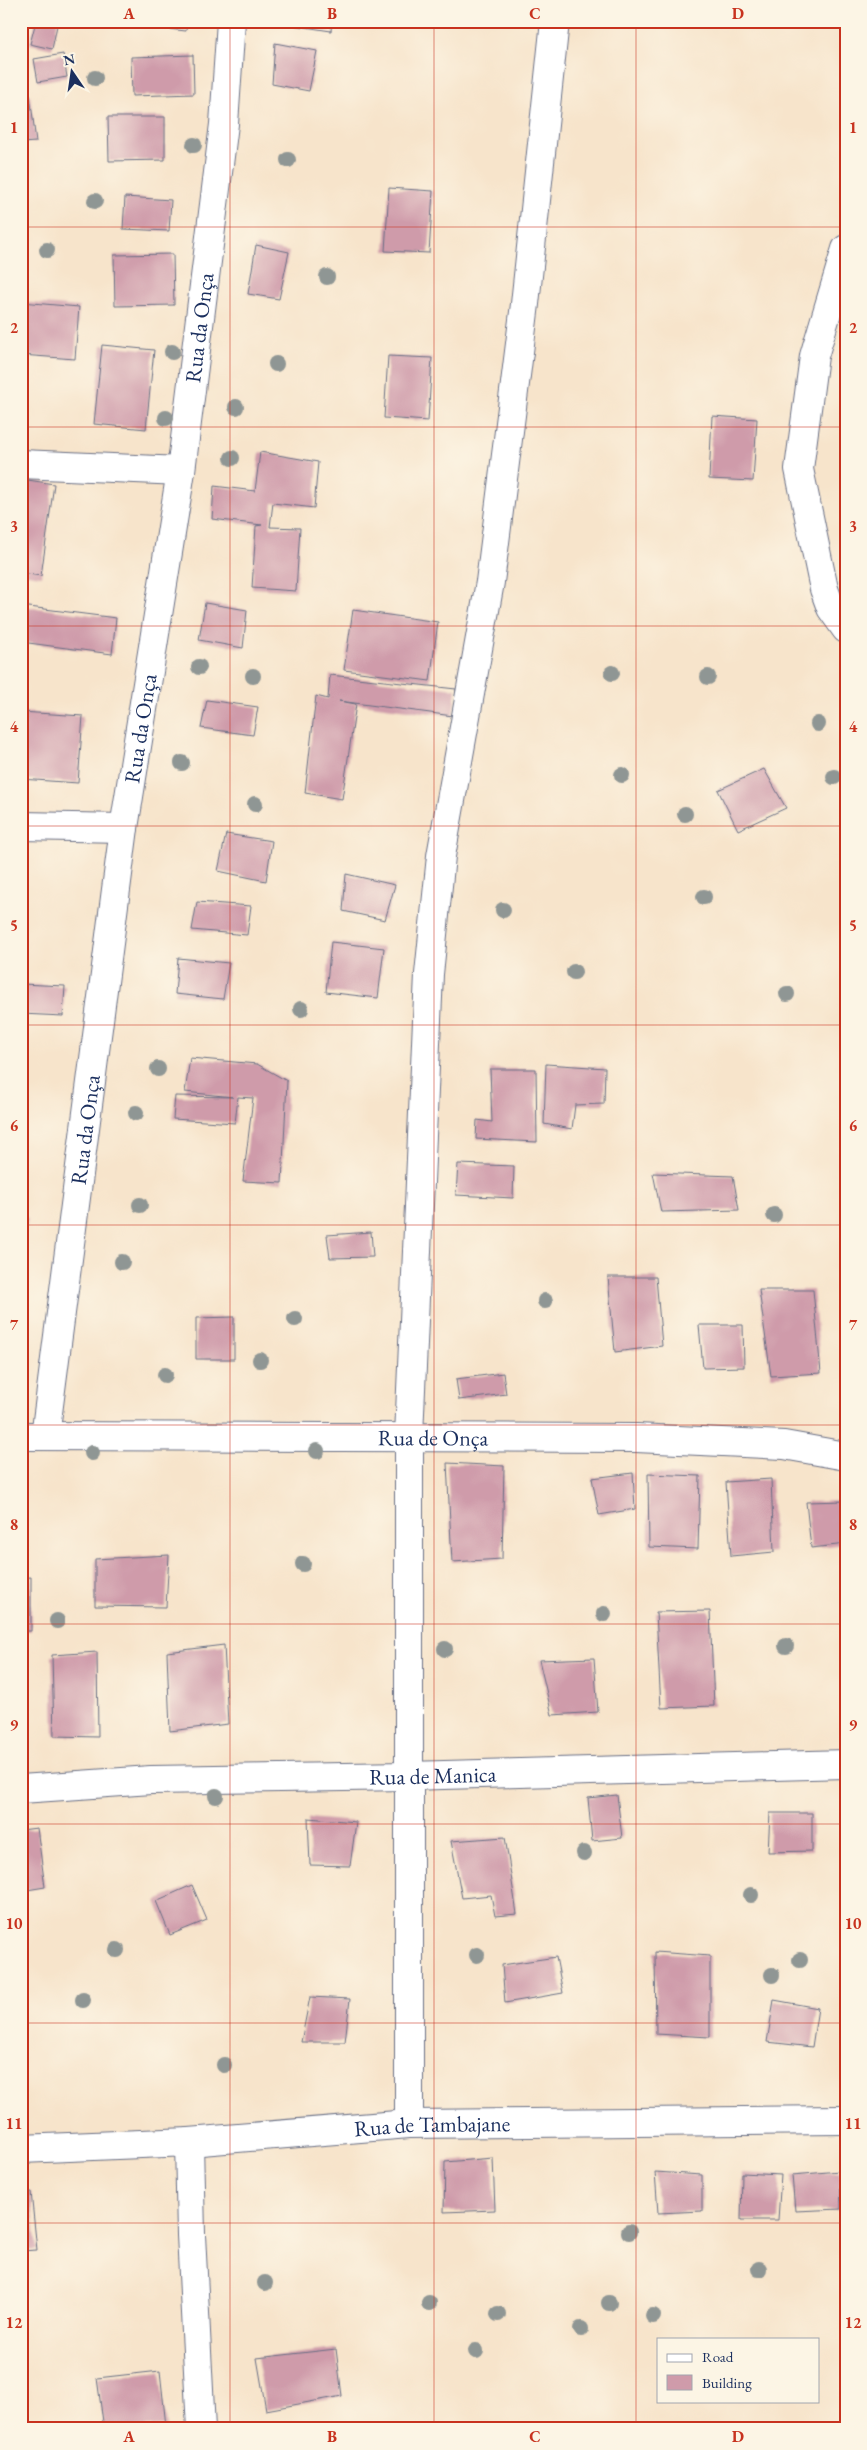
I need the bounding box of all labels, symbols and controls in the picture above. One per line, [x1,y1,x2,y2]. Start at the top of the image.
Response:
text: A [122,3,135,24]
text: B [327,3,337,24]
text: C [529,3,541,24]
text: D [732,3,744,24]
north arrow [48,48,98,98]
text: N [62,49,77,69]
text: 1 [10,117,18,138]
text: 1 [849,117,857,138]
street label: Rua da Onça [178,271,220,384]
text: 2 [10,317,19,338]
text: 2 [849,317,858,338]
text: 3 [10,516,18,537]
text: 3 [849,516,857,537]
street label: Rua da Onça [117,671,163,785]
text: 4 [10,716,19,737]
text: 4 [849,716,858,737]
text: 5 [10,915,18,936]
text: 5 [849,915,857,936]
street label: Rua da Onça [63,1073,106,1186]
text: 6 [10,1115,19,1136]
text: 6 [849,1115,858,1136]
text: 7 [10,1314,19,1335]
text: 7 [849,1314,858,1335]
street label: Rua de Onça [378,1423,488,1452]
text: 8 [10,1514,18,1535]
text: 8 [849,1514,857,1535]
text: 9 [10,1714,19,1735]
text: 9 [849,1714,858,1735]
street label: Rua de Manica [369,1759,497,1791]
text: 10 [6,1913,23,1934]
text: 10 [845,1913,862,1934]
street label: Rua de Tambajane [353,2109,511,2143]
text: 11 [6,2113,22,2134]
text: 11 [845,2113,861,2134]
text: 12 [6,2312,23,2333]
text: 12 [845,2312,862,2333]
legend [657,2338,820,2402]
text: Road [702,2347,734,2366]
text: Building [702,2373,752,2392]
text: A [122,2426,135,2447]
text: B [327,2426,337,2447]
text: C [529,2426,541,2447]
text: D [732,2426,744,2447]

